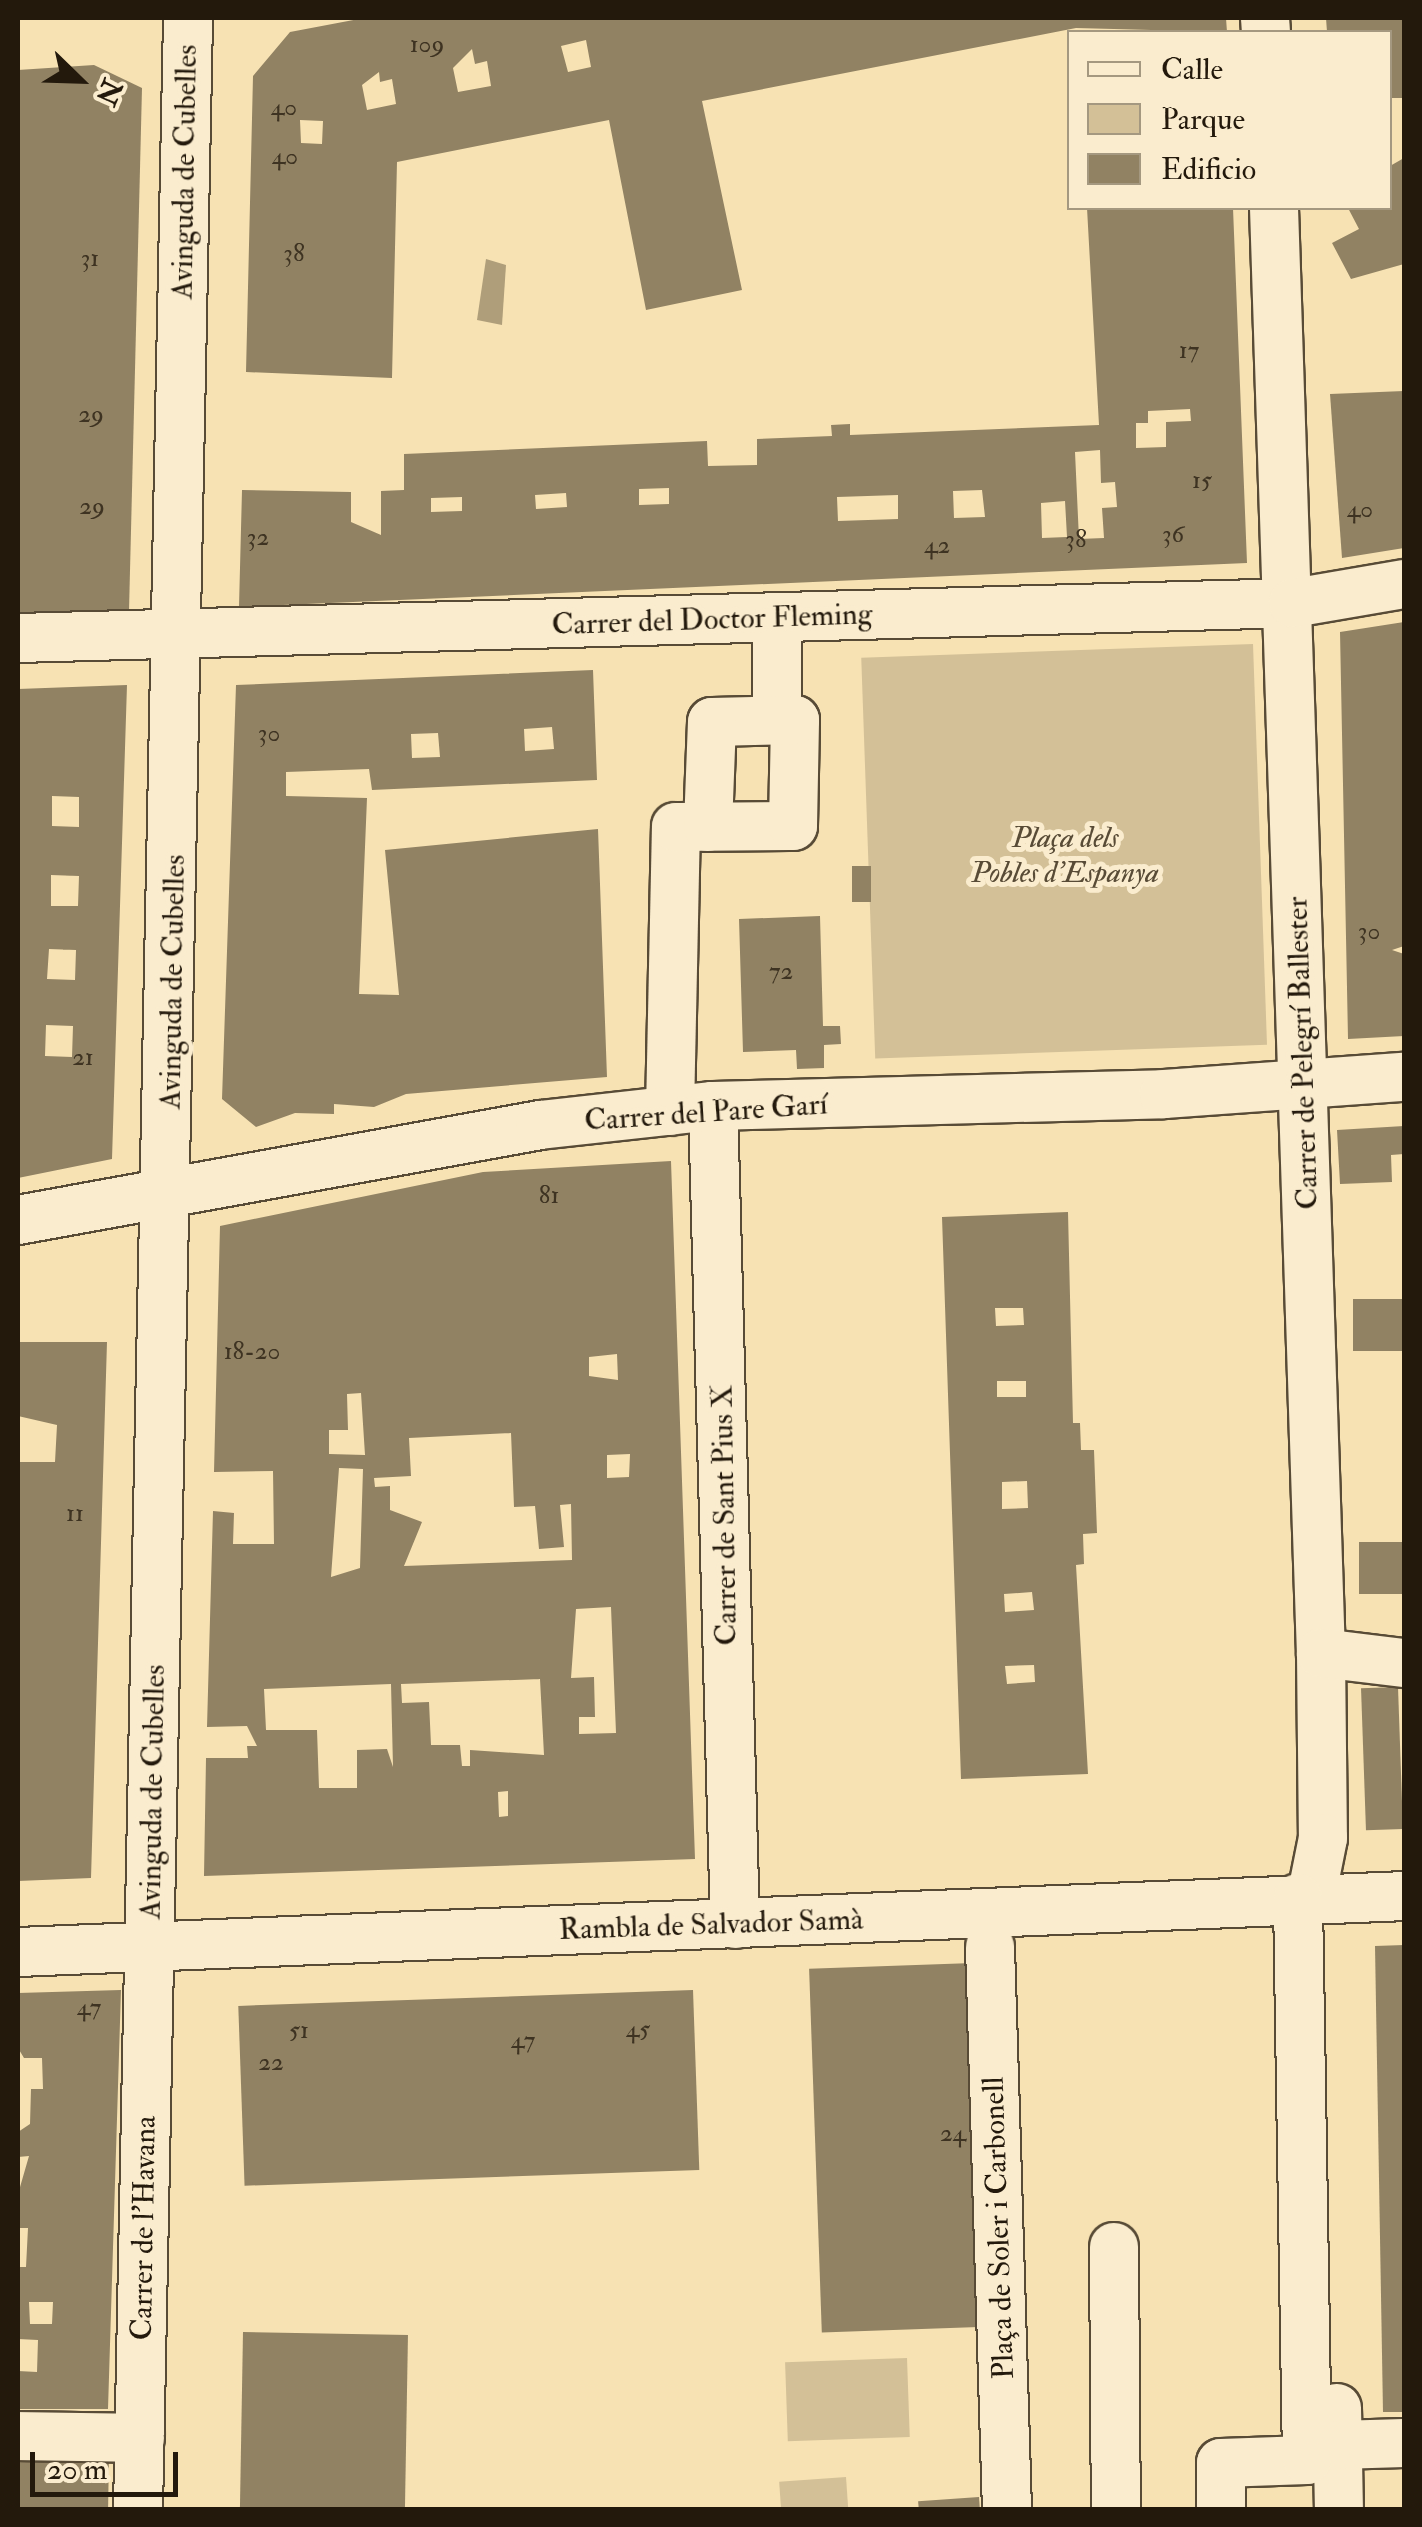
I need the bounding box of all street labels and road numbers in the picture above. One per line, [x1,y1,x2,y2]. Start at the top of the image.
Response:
street label: Avinguda de Cubelles [165,44,205,300]
street label: Carrer del Doctor Fleming [551,596,873,644]
street label: Avinguda de Cubelles [153,854,193,1110]
street label: Carrer de Pelegrí Ballester [1280,896,1326,1210]
street label: Carrer del Pare Garí [583,1087,829,1139]
street label: Carrer de Sant Pius X [705,1384,745,1646]
street label: Avinguda de Cubelles [133,1664,173,1920]
street label: Rambla de Salvador Samà [558,1902,864,1948]
street label: Plaça de Soler i Carbonell [976,2076,1022,2380]
street label: Carrer de l'Havana [124,2115,164,2341]

